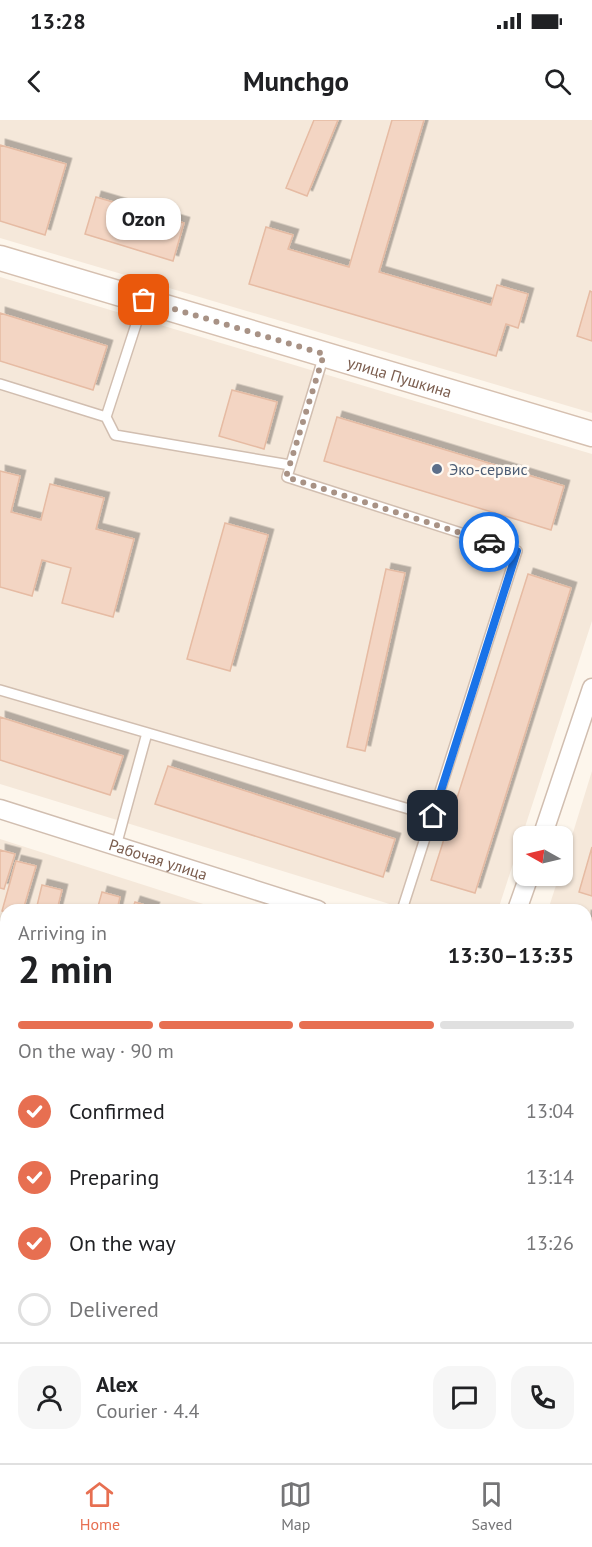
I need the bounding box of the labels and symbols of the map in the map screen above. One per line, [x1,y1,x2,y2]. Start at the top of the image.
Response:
callout: Ozon [106,198,182,240]
pin [118,274,169,325]
street label: улица Пушкина [345,352,454,402]
place label: Эко-сервис [449,459,528,479]
marker: Эко-сервис [430,462,444,476]
courier [459,512,519,572]
pin [407,790,458,841]
north arrow [513,826,573,886]
street label: Рабочая улица [107,834,210,884]

